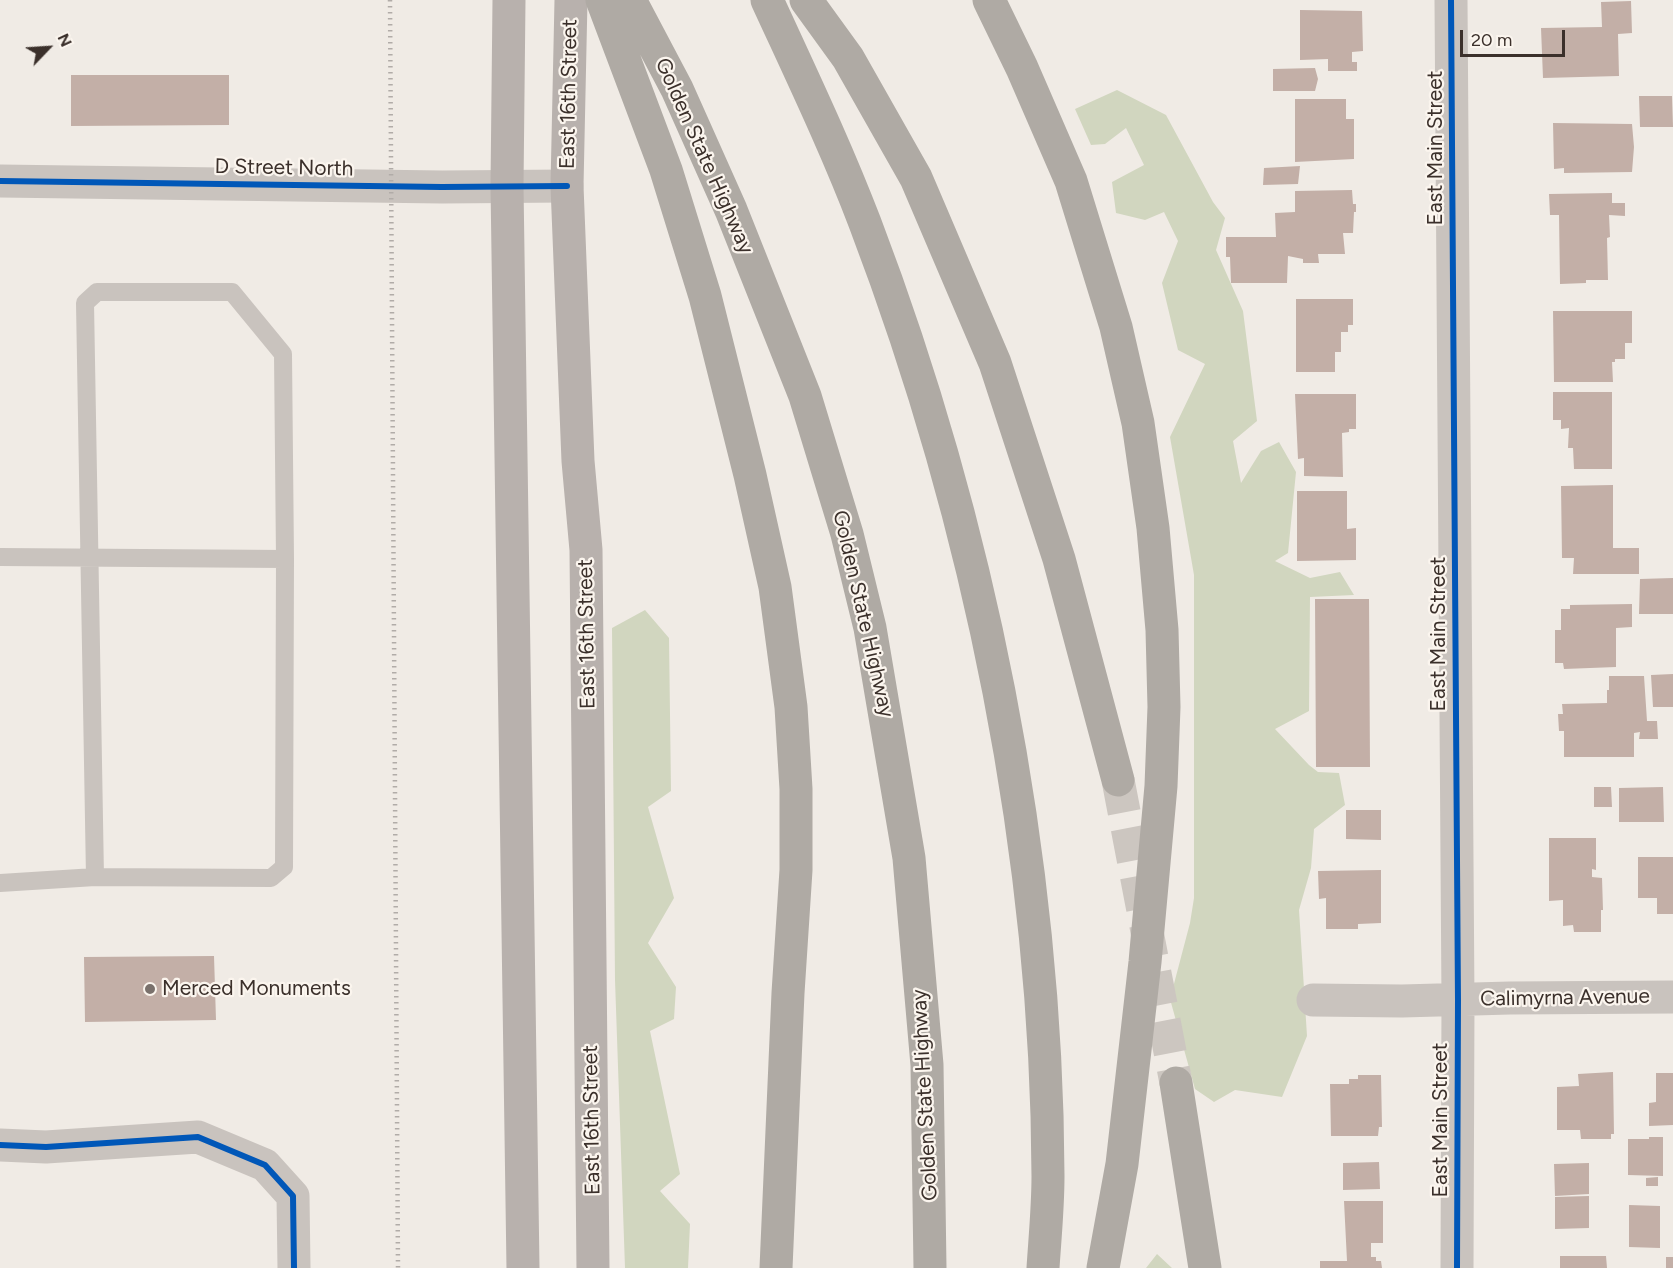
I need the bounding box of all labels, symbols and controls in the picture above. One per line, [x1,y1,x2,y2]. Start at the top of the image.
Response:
north arrow [18,18,78,78]
scale bar [1463,18,1568,56]
street label: East 16th Street [555,19,583,169]
text: 20 m [1471,29,1512,51]
text: N [54,31,76,50]
street label: Golden State Highway [649,54,759,258]
street label: East Main Street [1423,70,1449,226]
street label: D Street North [214,154,354,182]
street label: Golden State Highway [827,508,899,720]
street label: East Main Street [1426,556,1452,712]
street label: East 16th Street [573,559,601,709]
place label: Merced Monuments [162,976,351,1002]
marker: Merced Monuments [143,982,157,996]
street label: Calimyrna Avenue [1480,984,1650,1012]
street label: Golden State Highway [907,989,943,1201]
street label: East Main Street [1428,1042,1454,1198]
street label: East 16th Street [578,1045,606,1195]

